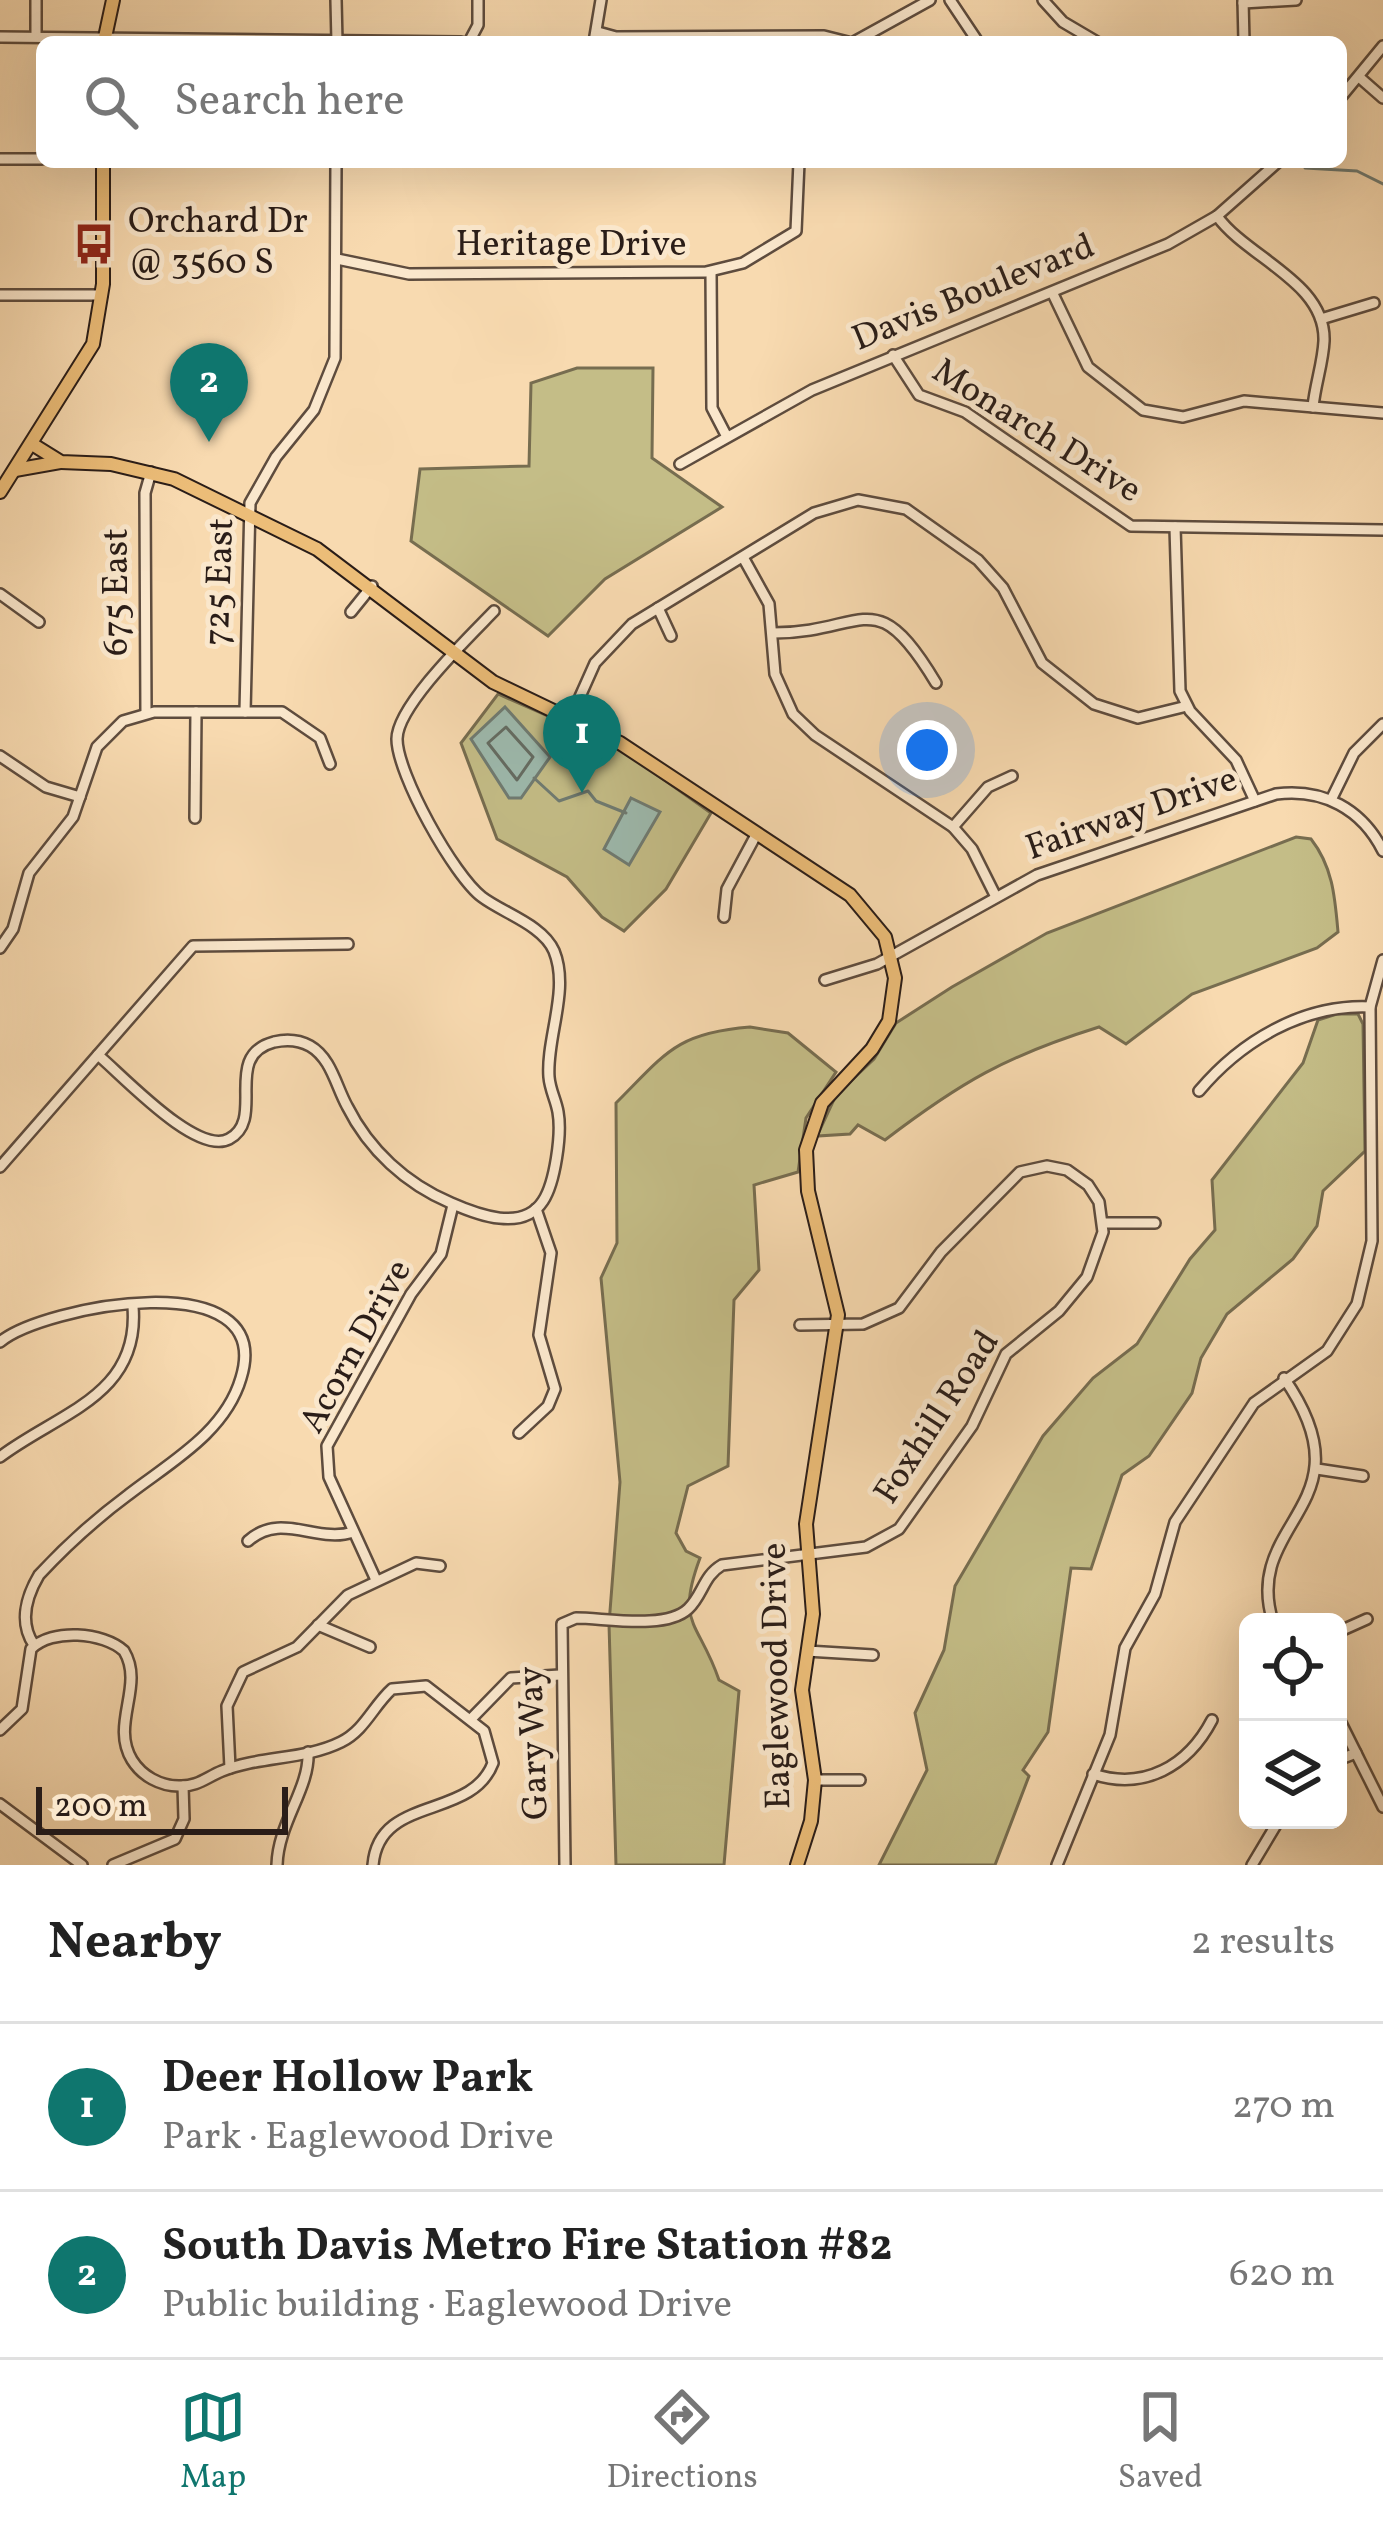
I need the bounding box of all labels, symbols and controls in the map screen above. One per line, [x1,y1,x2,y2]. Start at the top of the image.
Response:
search box [36,36,1347,168]
icon: search [78,69,144,135]
text: Search here [174,71,405,134]
place label: Orchard Dr @ 3560 S [128,198,308,289]
bus stop icon: Orchard Dr @ 3560 S [71,221,117,267]
street label: Heritage Drive [455,221,687,271]
street label: Davis Boulevard [845,223,1103,365]
pin: 2 [170,343,248,442]
street label: Monarch Drive [922,348,1150,516]
street label: 725 East [194,517,248,647]
street label: 675 East [93,528,143,656]
pin: 1 [543,694,621,793]
your location [897,720,957,780]
street label: Fairway Drive [1020,755,1244,875]
street label: Acorn Drive [289,1251,425,1443]
street label: Foxhill Road [863,1321,1013,1515]
street label: Eaglewood Drive [751,1542,805,1810]
map controls [1239,1613,1347,1829]
button: locate [1239,1613,1347,1721]
street label: Gary Way [507,1665,563,1821]
button: layers [1239,1721,1347,1829]
scale bar [36,1781,288,1834]
text: 200 m [54,1785,148,1831]
text: Nearby [48,1908,222,1979]
text: 2 results [1191,1916,1335,1970]
text: Deer Hollow Park [162,2048,533,2111]
text: 1 [79,2080,95,2134]
text: 270 m [1232,2080,1335,2134]
text: Park · Eaglewood Drive [162,2111,554,2165]
text: South Davis Metro Fire Station #82 [162,2216,893,2279]
text: 2 [77,2248,97,2302]
text: 620 m [1229,2248,1335,2302]
text: Public building · Eaglewood Drive [162,2279,732,2333]
tab: Map [180,2384,246,2502]
tab: Directions [606,2384,758,2502]
tab: Saved [1118,2384,1203,2502]

